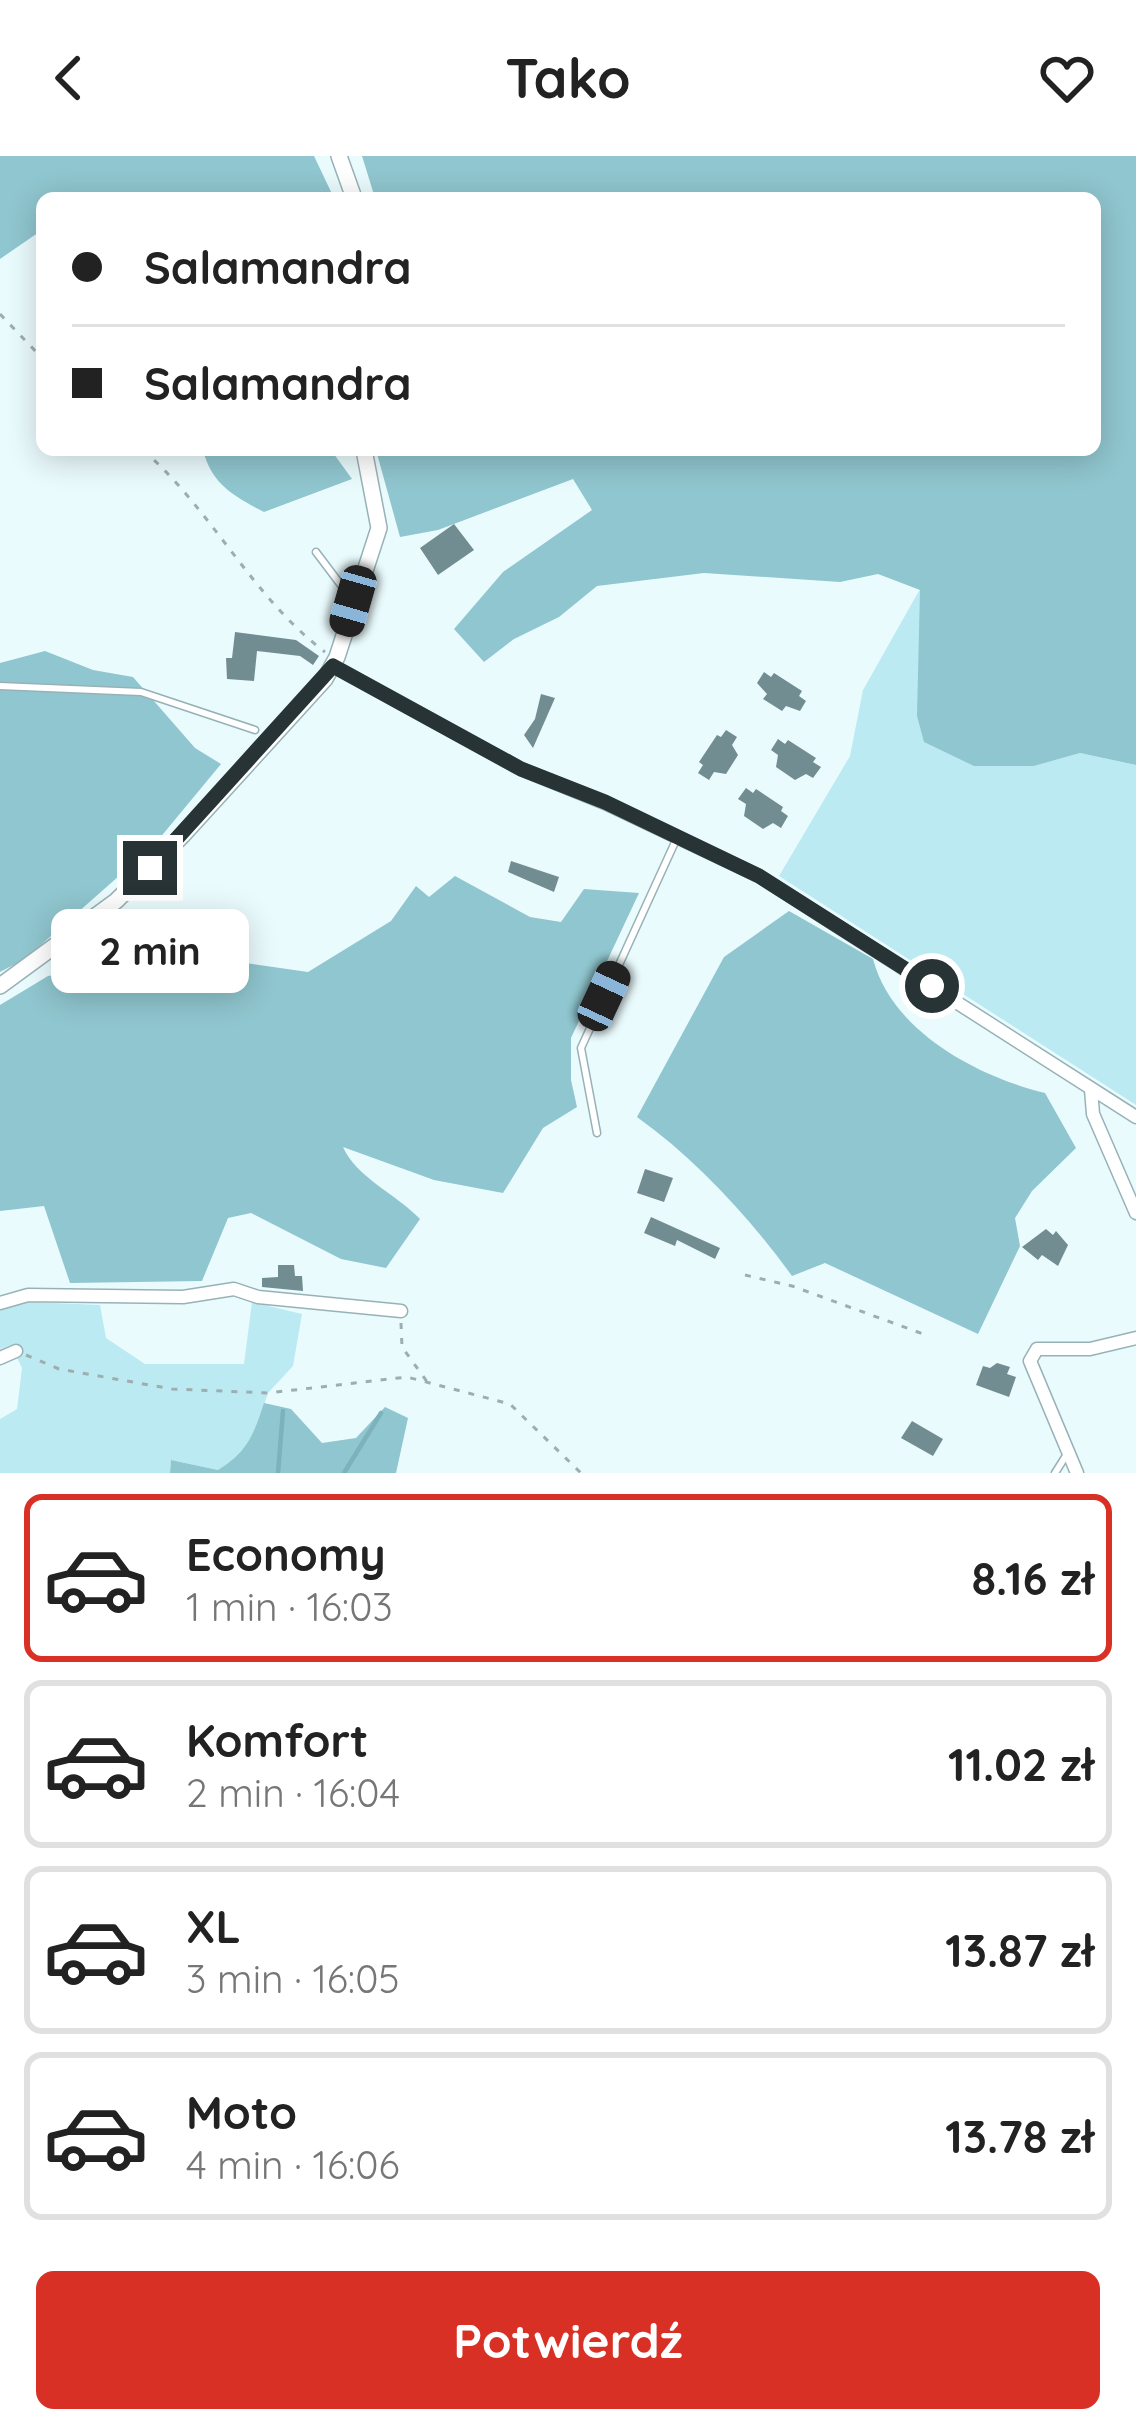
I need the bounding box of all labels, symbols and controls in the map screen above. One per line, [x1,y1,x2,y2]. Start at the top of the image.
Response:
text: Tako [505,44,631,112]
icon: back [36,45,102,111]
icon: heart [1034,45,1100,111]
text: Salamandra [144,239,412,295]
text: Salamandra [144,355,412,411]
car [326,561,380,641]
route end [123,841,177,895]
callout: 2 min [51,910,249,994]
text: 2 min [99,926,201,975]
car [572,956,636,1036]
route start [905,959,959,1013]
icon: car [42,1524,150,1632]
text: Economy [186,1526,386,1582]
text: 8.16 zł [971,1550,1094,1606]
text: 1 min · 16:03 [186,1582,393,1631]
icon: car [42,1710,150,1818]
text: Komfort [186,1712,368,1768]
text: 11.02 zł [948,1736,1094,1792]
text: 2 min · 16:04 [186,1768,400,1817]
icon: car [42,1896,150,2004]
text: XL [186,1898,241,1954]
text: 13.87 zł [945,1922,1094,1978]
text: 3 min · 16:05 [186,1954,400,2003]
icon: car [42,2082,150,2190]
text: Moto [186,2084,297,2140]
text: 13.78 zł [945,2108,1094,2164]
text: 4 min · 16:06 [186,2140,399,2189]
button: Potwierdź [36,2271,1100,2409]

